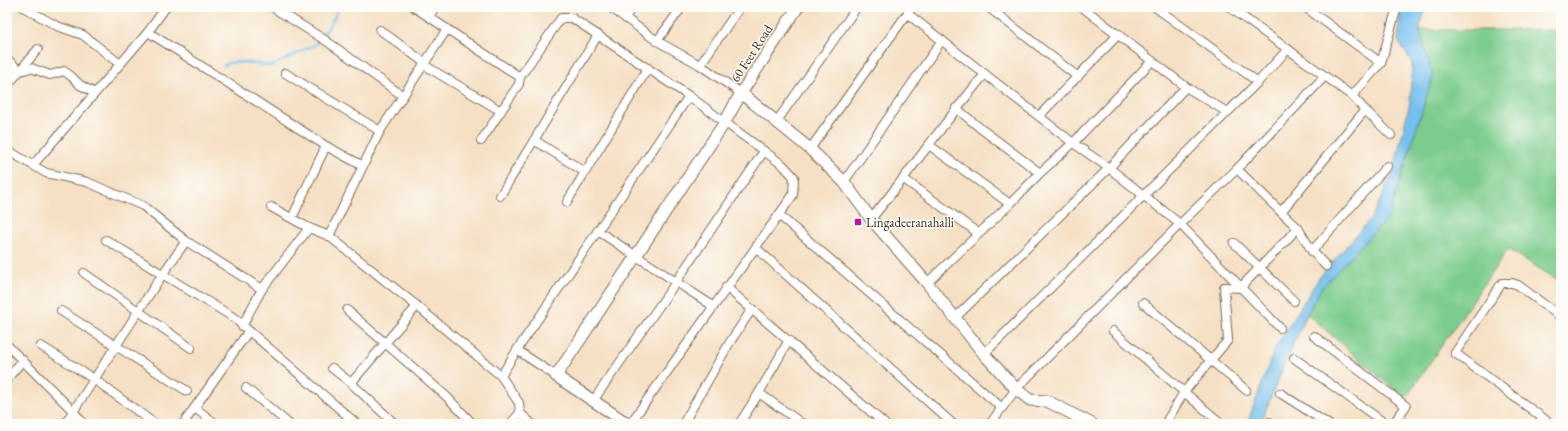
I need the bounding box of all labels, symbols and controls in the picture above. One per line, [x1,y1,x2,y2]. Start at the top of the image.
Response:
street label: 60 Feet Road [727,21,777,85]
place label: Lingadeeranahalli [866,214,954,231]
marker: Lingadeeranahalli [853,217,863,227]

